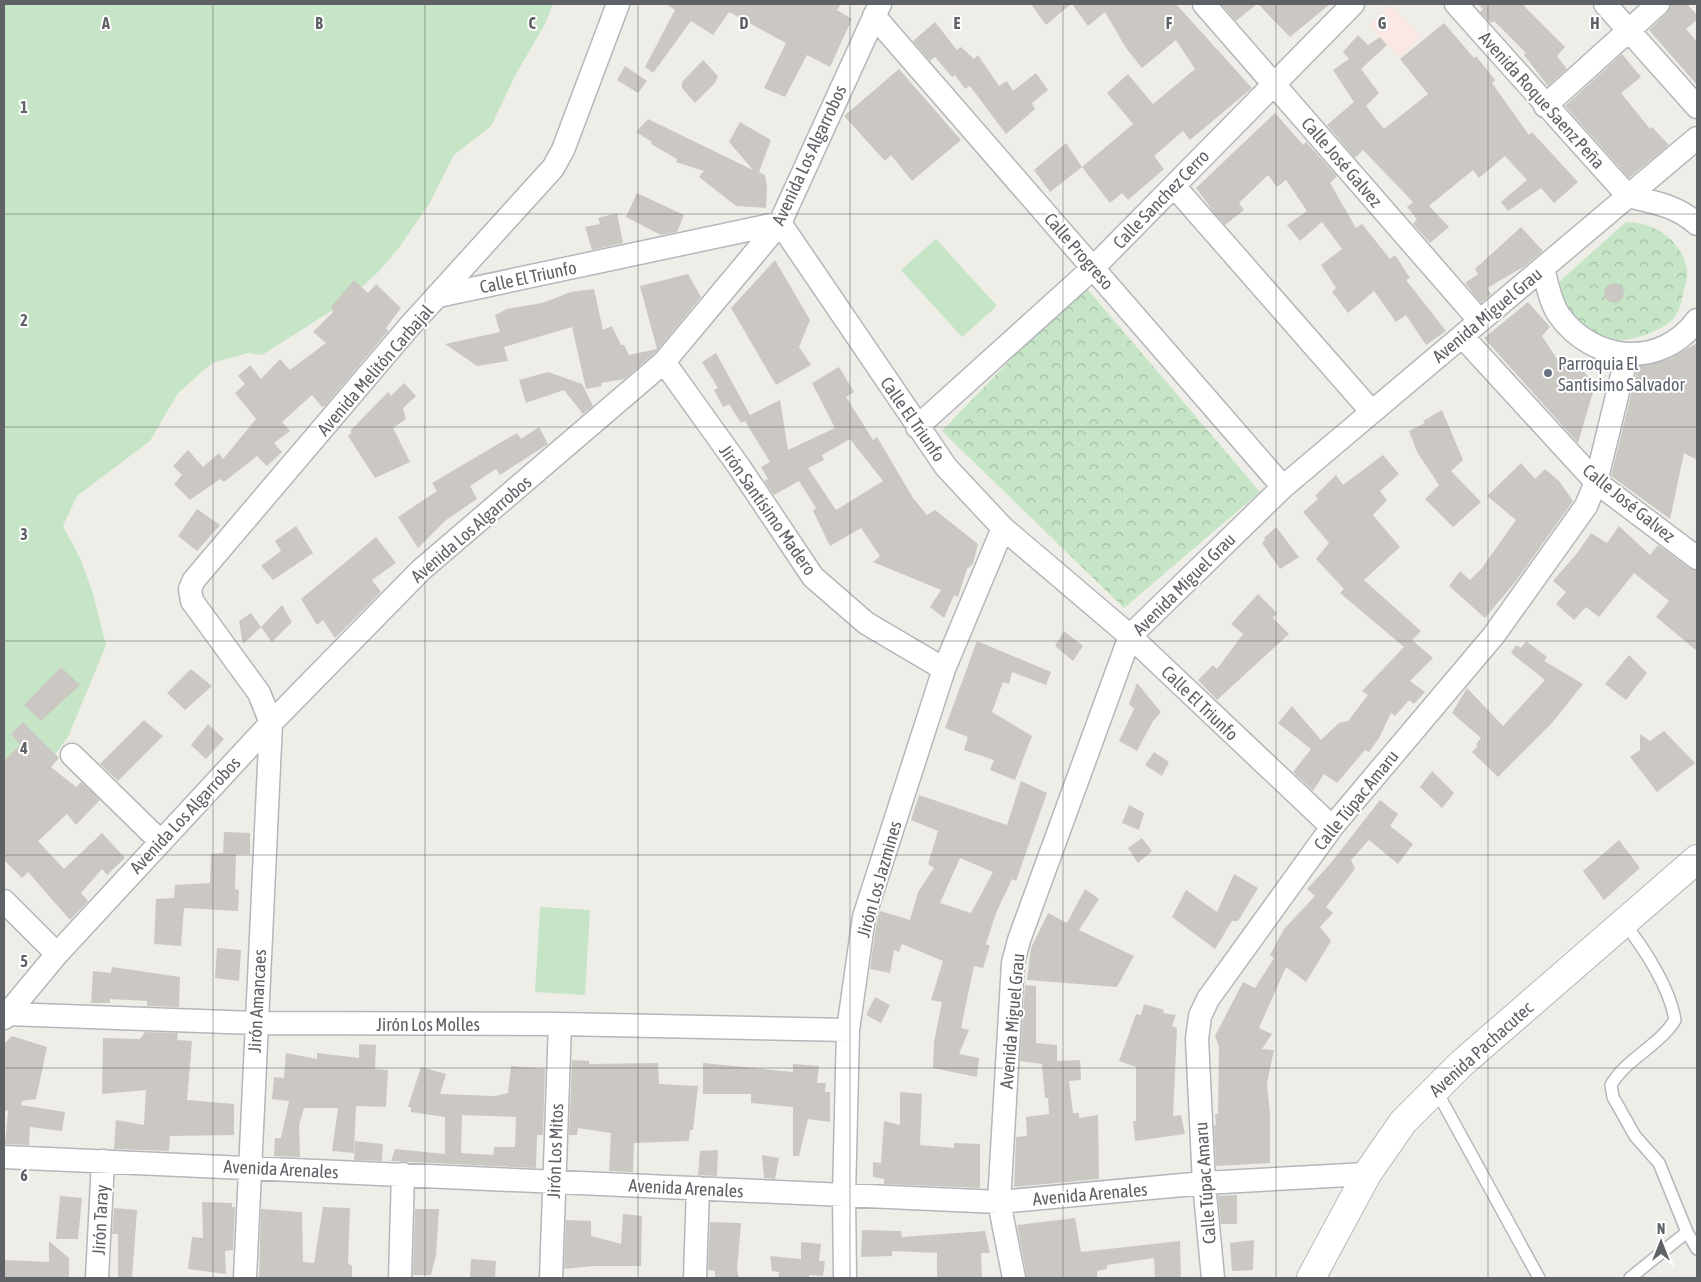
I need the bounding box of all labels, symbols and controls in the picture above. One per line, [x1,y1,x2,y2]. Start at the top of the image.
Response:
text: A [101,14,110,32]
text: B [315,14,323,32]
text: C [528,14,536,32]
text: D [740,14,749,32]
text: E [954,14,961,32]
text: F [1166,14,1173,32]
text: G [1378,14,1387,32]
text: H [1590,14,1600,32]
street label: Avenida Roque Saenz Peña [1475,27,1609,173]
street label: Avenida Los Algarrobos [767,82,851,228]
text: 1 [20,98,28,116]
street label: Calle José Galvez [1297,113,1387,212]
street label: Calle Sanchez Cerro [1109,145,1213,253]
street label: Calle Progreso [1040,208,1118,294]
street label: Calle El Triunfo [478,256,578,298]
street label: Avenida Miguel Grau [1428,263,1546,367]
street label: Avenida Melitón Carbajal [313,300,438,440]
text: 2 [20,311,28,329]
place label: Parroquia El Santísimo Salvador [1558,353,1685,395]
marker: Parroquia El Santísimo Salvador [1542,367,1554,379]
street label: Calle El Triunfo [876,373,950,465]
street label: Jirón Santísimo Madero [715,441,821,579]
street label: Calle José Galvez [1579,460,1680,547]
street label: Avenida Los Algarrobos [407,471,535,587]
text: 3 [20,525,28,543]
street label: Avenida Miguel Grau [1128,528,1240,640]
street label: Calle El Triunfo [1157,661,1243,745]
text: 4 [19,739,28,757]
street label: Calle Túpac Amaru [1309,746,1403,854]
street label: Avenida Los Algarrobos [125,752,245,878]
street label: Jirón Los Jazmines [852,818,906,940]
street label: Jirón Amancaes [244,949,270,1053]
text: 5 [20,952,28,970]
street label: Avenida Miguel Grau [996,952,1028,1090]
street label: Avenida Pachacutec [1425,997,1537,1101]
street label: Jirón Los Molles [376,1014,480,1035]
street label: Jirón Los Mitos [543,1103,567,1199]
street label: Calle Túpac Amaru [1190,1121,1220,1245]
street label: Avenida Arenales [223,1156,339,1182]
text: 6 [20,1166,28,1184]
street label: Avenida Arenales [628,1175,744,1201]
street label: Avenida Arenales [1032,1179,1148,1209]
street label: Jirón Taray [88,1184,112,1256]
north arrow [1636,1217,1686,1267]
text: N [1657,1221,1665,1237]

